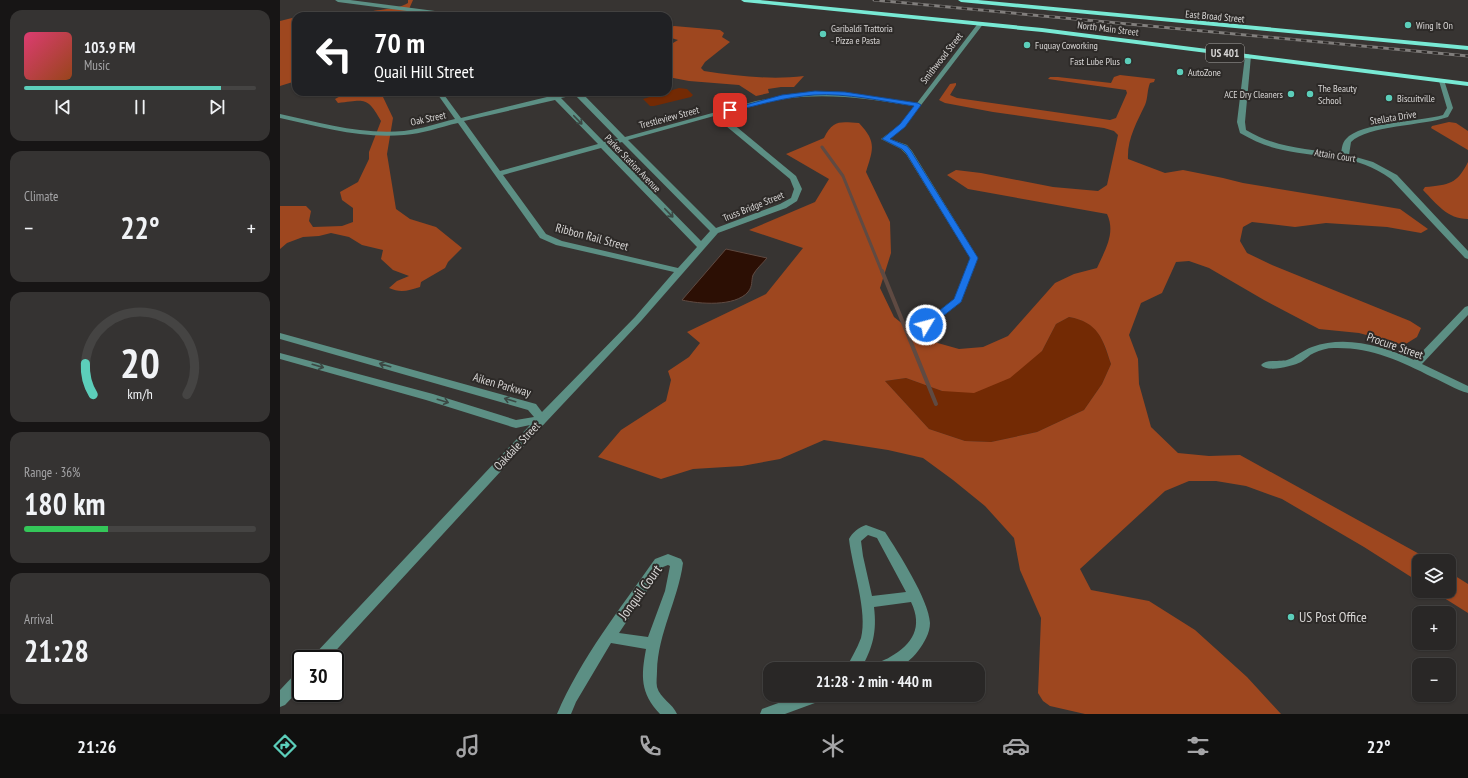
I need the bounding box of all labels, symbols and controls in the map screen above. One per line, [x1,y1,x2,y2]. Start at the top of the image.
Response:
street label: East Broad Street [1185,7,1245,26]
street label: North Main Street [1077,18,1140,39]
place label: Wing It On [1416,19,1453,32]
marker: Wing It On [1403,20,1413,30]
place label: Garibaldi Trattoria - Pizza e Pasta [831,22,893,47]
text: 70 m [374,24,425,61]
icon: left [308,28,360,80]
marker: Garibaldi Trattoria - Pizza e Pasta [818,29,828,39]
street label: Smithwood Street [917,30,966,87]
text: 103.9 FM [84,38,135,57]
place label: Fuquay Coworking [1035,39,1098,52]
marker: Fuquay Coworking [1022,40,1032,50]
road number: US 401 [1206,44,1244,62]
place label: Fast Lube Plus [1070,55,1121,68]
marker: Fast Lube Plus [1123,56,1133,66]
text: Music [84,57,110,74]
text: Quail Hill Street [374,60,474,83]
place label: AutoZone [1188,66,1221,79]
marker: AutoZone [1175,67,1185,77]
place label: The Beauty School [1318,82,1357,107]
place label: ACE Dry Cleaners [1224,88,1284,101]
marker: ACE Dry Cleaners [1286,89,1296,99]
marker: The Beauty School [1305,89,1315,99]
place label: Biscuitville [1397,92,1435,105]
pin [713,93,747,127]
marker: Biscuitville [1384,93,1394,103]
icon: previous [52,96,74,118]
icon: pause [129,96,151,118]
icon: next [206,96,228,118]
icon: arrive [719,99,741,121]
street label: Trestleview Street [638,103,701,132]
street label: Stellata Drive [1369,107,1417,128]
street label: Oak Street [409,108,447,129]
one-way arrow [573,115,583,125]
street label: Parker Station Avenue [602,132,664,195]
street label: Attain Court [1313,146,1357,165]
text: Climate [24,188,58,205]
street label: Truss Bridge Street [721,188,786,225]
text: 22° [120,208,160,247]
one-way arrow [664,208,674,218]
text: − [24,214,33,242]
text: + [247,214,256,242]
street label: Ribbon Rail Street [554,220,631,254]
position arrow [905,304,947,346]
street label: Procure Street [1365,329,1426,362]
text: 20 [120,336,160,389]
one-way arrow [379,361,392,368]
one-way arrow [311,363,324,370]
street label: Aiken Parkway [471,369,533,400]
text: km/h [127,384,153,403]
one-way arrow [504,396,517,404]
one-way arrow [436,398,448,406]
street label: Oakdale Street [490,418,543,473]
text: Range · 36% [24,464,80,481]
text: 180 km [24,484,105,523]
map controls [1412,554,1456,702]
button: layers [1412,554,1456,598]
street label: Jonquil Court [614,561,666,624]
button: + [1412,606,1456,650]
place label: US Post Office [1299,608,1367,626]
text: Arrival [24,611,53,628]
marker: US Post Office [1286,612,1296,622]
text: 21:28 [24,631,89,670]
speed limit sign: 30 [292,650,344,702]
button: − [1412,658,1456,702]
text: 21:28 · 2 min · 440 m [816,672,932,691]
icon: directions [271,732,299,760]
icon: music [454,732,482,760]
icon: phone [636,732,664,760]
icon: climate [819,732,847,760]
icon: car [1002,732,1030,760]
icon: filters [1184,732,1212,760]
text: 21:26 [77,735,116,758]
text: 22° [1367,735,1391,758]

